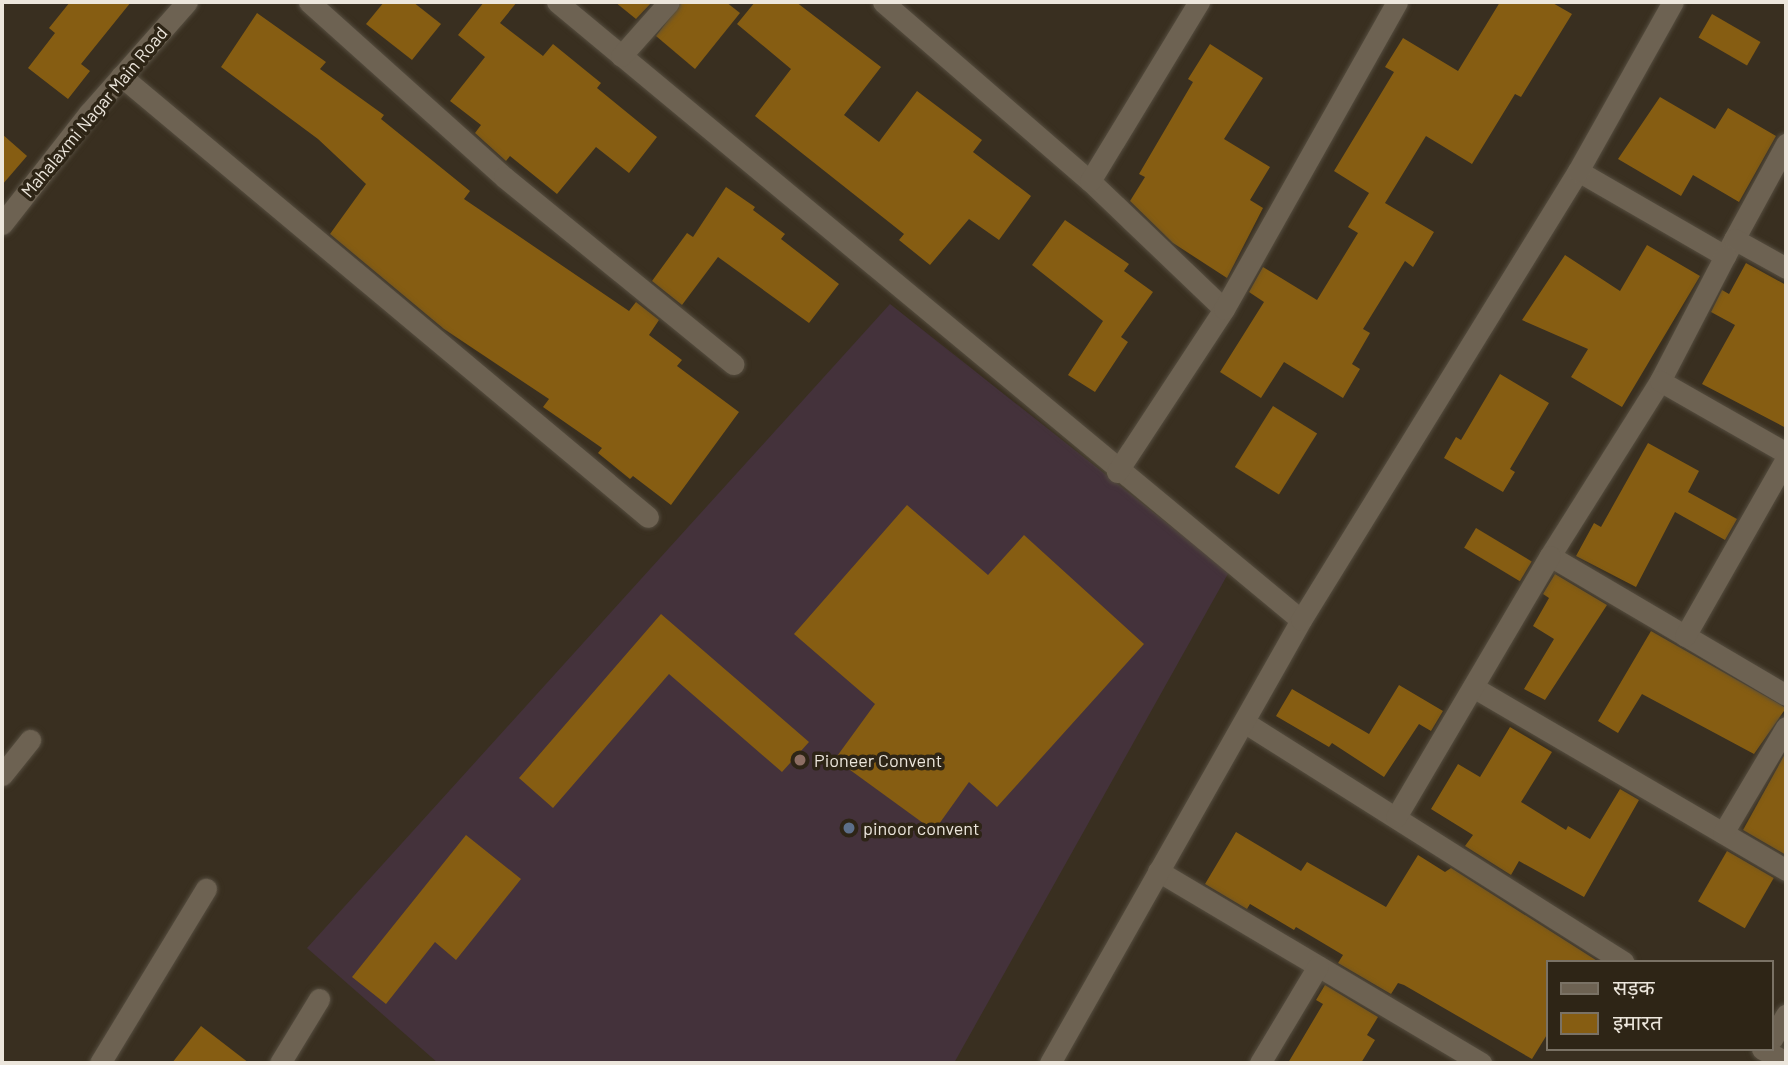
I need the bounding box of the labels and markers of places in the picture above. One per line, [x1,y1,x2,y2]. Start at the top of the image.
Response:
place label: Pioneer Convent [814,749,942,771]
marker: Pioneer Convent [792,752,808,768]
place label: pinoor convent [863,817,980,839]
marker: pinoor convent [841,820,857,836]

